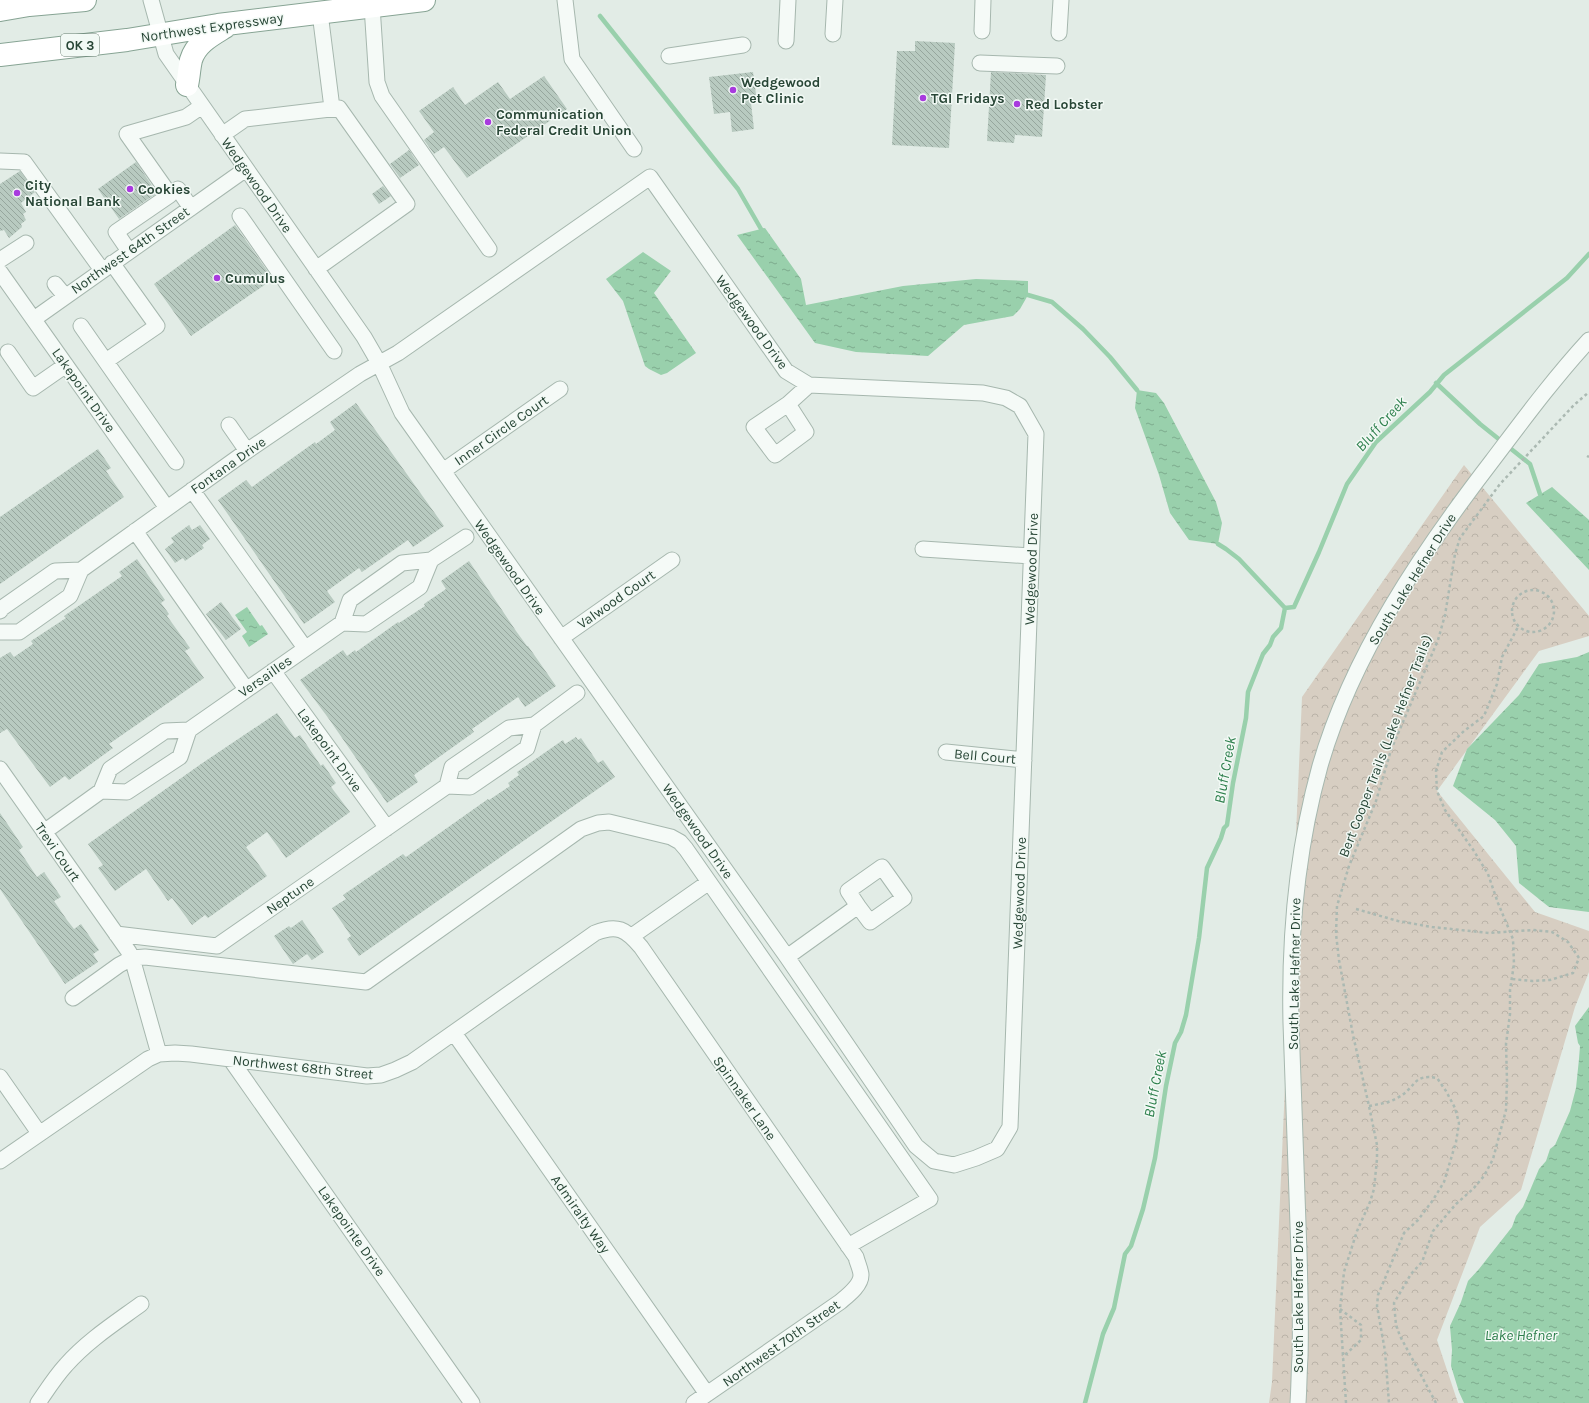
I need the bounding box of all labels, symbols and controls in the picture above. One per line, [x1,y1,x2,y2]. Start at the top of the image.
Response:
street label: Northwest Expressway [140,9,285,46]
road number: OK 3 [61,34,99,56]
place label: Wedgewood Pet Clinic [741,74,820,107]
marker: Wedgewood Pet Clinic [728,85,738,95]
place label: TGI Fridays [931,90,1005,107]
marker: TGI Fridays [918,93,928,103]
place label: Red Lobster [1025,96,1103,113]
marker: Red Lobster [1012,99,1022,109]
place label: Communication Federal Credit Union [496,106,632,139]
marker: Communication Federal Credit Union [483,117,493,127]
street label: Wedgewood Drive [217,134,296,236]
place label: City National Bank [25,177,121,210]
place label: Cookies [138,181,190,198]
marker: Cookies [125,184,135,194]
marker: City National Bank [12,188,22,198]
street label: Northwest 64th Street [68,203,193,298]
place label: Cumulus [225,270,285,287]
street label: Wedgewood Drive [712,272,792,373]
marker: Cumulus [212,273,222,283]
street label: Lakepoint Drive [48,345,119,436]
street label: Inner Circle Court [451,392,552,469]
water label: Bluff Creek [1352,393,1411,455]
street label: Fontana Drive [187,433,269,498]
street label: South Lake Hefner Drive [1365,510,1460,648]
street label: Wedgewood Drive [1021,513,1042,625]
street label: Wedgewood Drive [470,516,549,618]
street label: Valwood Court [574,566,658,633]
street label: Bert Cooper Trails (Lake Hefner Trails) [1335,633,1436,860]
street label: Versailles [235,652,295,701]
street label: Lakepoint Drive [294,705,366,795]
water label: Bluff Creek [1210,735,1240,805]
street label: Bell Court [953,745,1017,768]
street label: Wedgewood Drive [658,780,737,882]
street label: Trevi Court [31,820,84,885]
street label: Wedgewood Drive [1009,837,1030,949]
street label: Neptune [263,873,317,918]
street label: South Lake Hefner Drive [1285,898,1304,1050]
water label: Bluff Creek [1140,1049,1170,1119]
street label: Northwest 68th Street [232,1052,374,1083]
street label: Spinnaker Lane [709,1053,780,1144]
street label: Admiralty Way [547,1172,614,1257]
street label: Lakepointe Drive [314,1183,389,1280]
street label: South Lake Hefner Drive [1290,1221,1307,1373]
street label: Northwest 70th Street [719,1296,843,1390]
water label: Lake Hefner [1485,1326,1558,1344]

